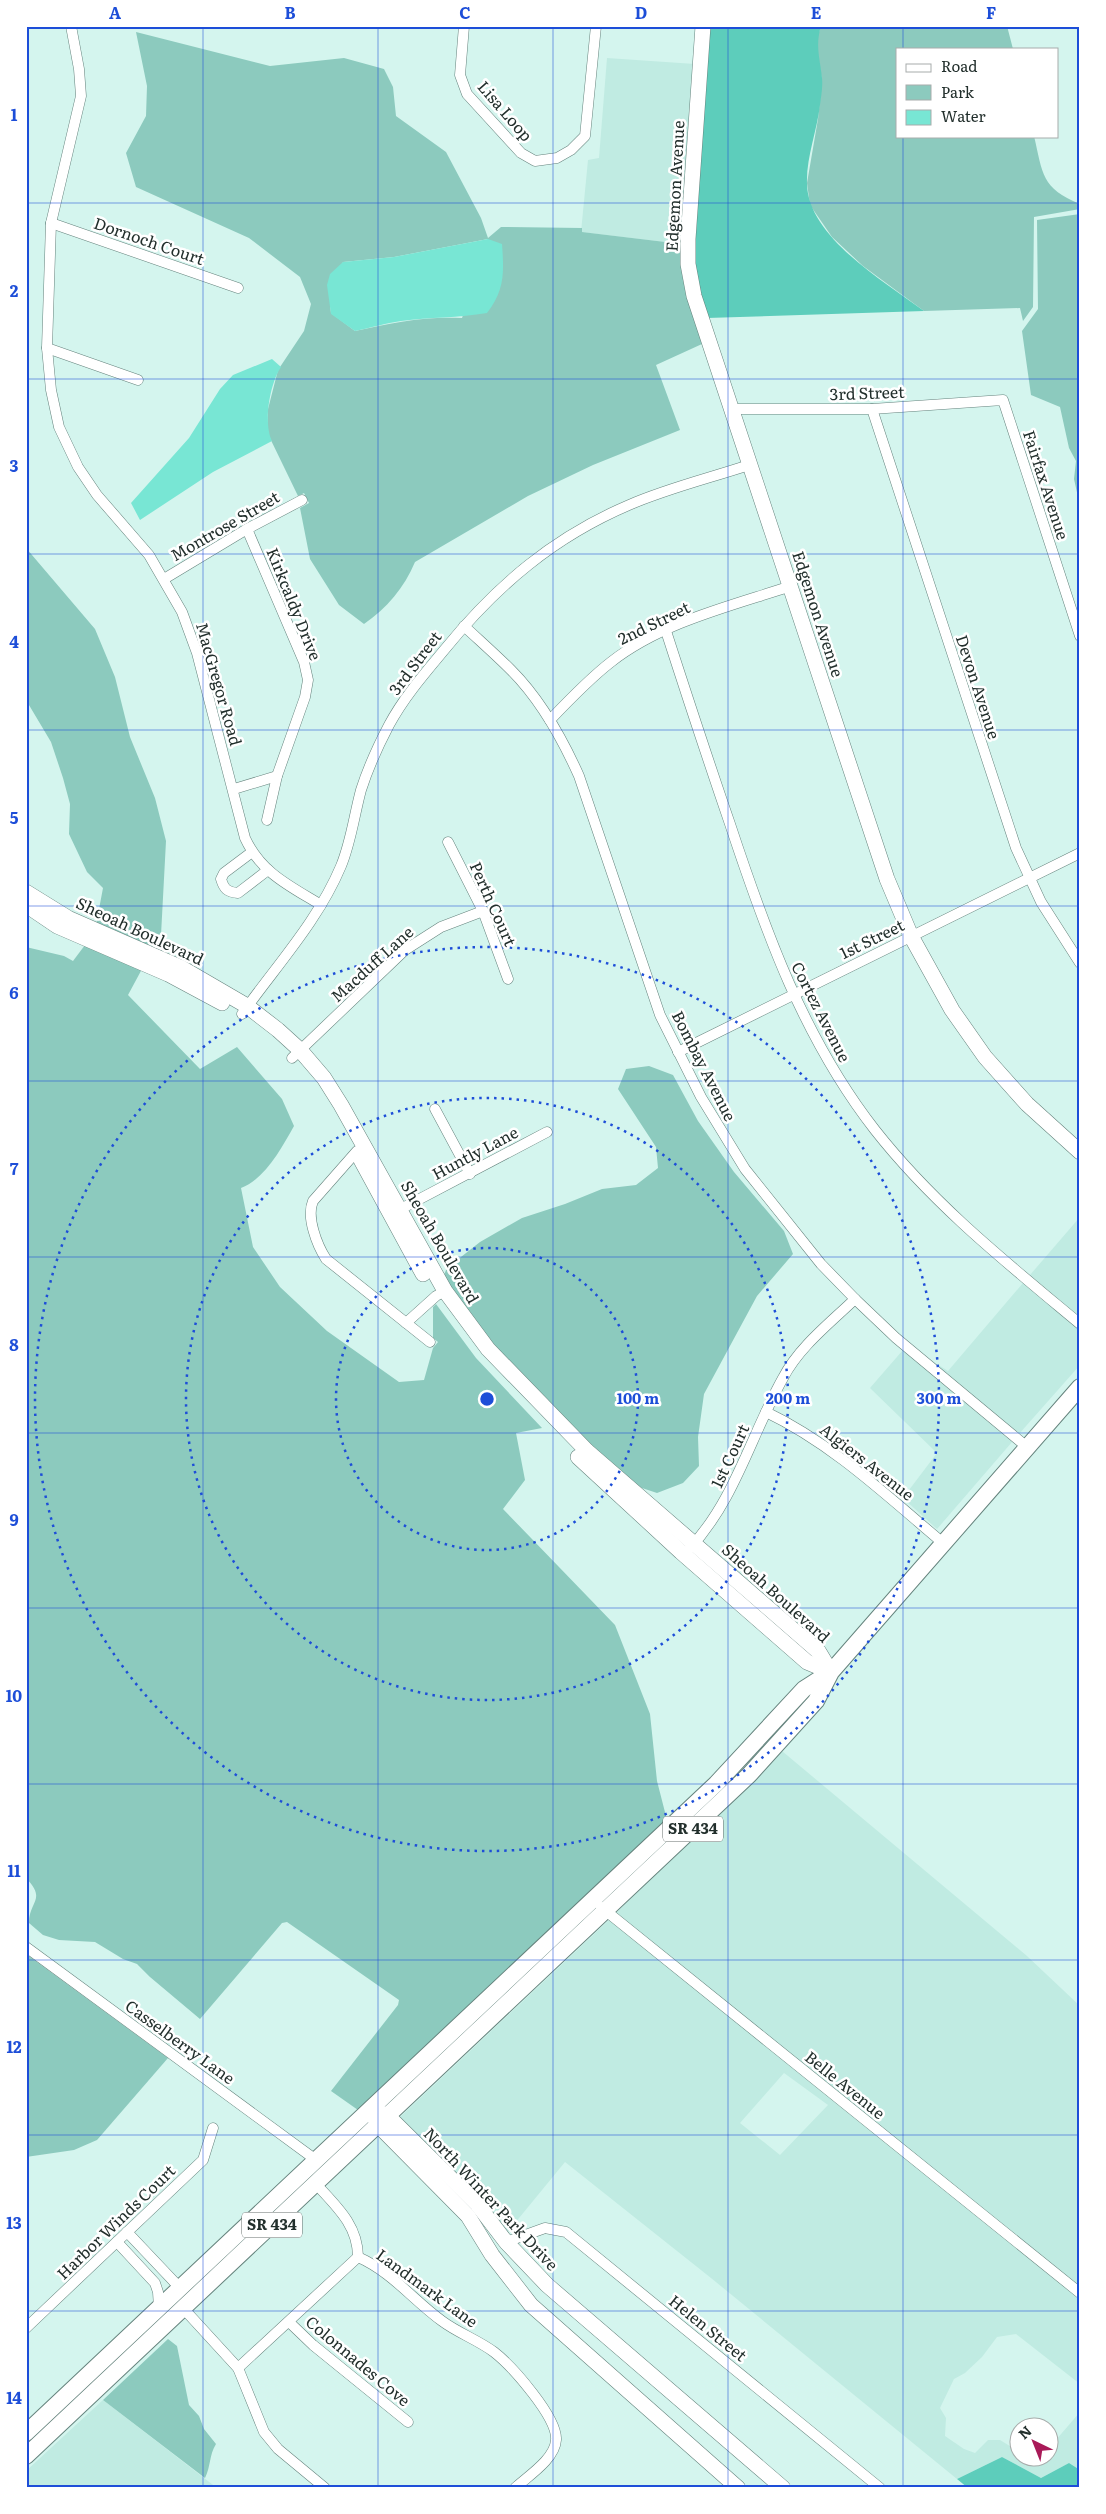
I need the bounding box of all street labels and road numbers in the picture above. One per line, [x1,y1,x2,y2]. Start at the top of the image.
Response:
street label: Lisa Loop [473,75,539,146]
street label: Edgemon Avenue [659,120,689,252]
street label: Dornoch Court [91,210,208,270]
street label: 3rd Street [829,379,905,405]
street label: Fairfax Avenue [1018,427,1076,543]
street label: Montrose Street [166,484,284,566]
street label: Kirkcaldy Drive [261,544,328,664]
street label: Edgemon Avenue [787,548,851,680]
street label: 2nd Street [614,594,694,650]
street label: MacGregor Road [191,619,249,748]
street label: 3rd Street [382,625,447,700]
street label: Devon Avenue [951,631,1007,742]
street label: Perth Court [465,857,523,950]
street label: Sheoah Boulevard [73,890,208,970]
street label: 1st Street [835,912,908,964]
street label: Macduff Lane [325,920,418,1007]
street label: Cortez Avenue [786,957,857,1066]
street label: Bombay Avenue [667,1006,743,1125]
street label: Huntly Lane [427,1119,522,1185]
street label: Sheoah Boulevard [396,1176,486,1308]
street label: Algiers Avenue [815,1417,920,1506]
street label: 1st Court [704,1419,755,1491]
street label: Sheoah Boulevard [717,1537,836,1648]
road number: SR 434 [663,1816,723,1842]
street label: Casselberry Lane [121,1993,240,2089]
street label: Belle Avenue [800,2044,891,2124]
street label: North Winter Park Drive [419,2121,565,2275]
street label: Harbor Winds Court [51,2158,180,2284]
road number: SR 434 [242,2212,302,2238]
street label: Landmark Lane [372,2242,483,2332]
street label: Helen Street [664,2288,753,2367]
street label: Colonnades Cove [301,2309,416,2411]

